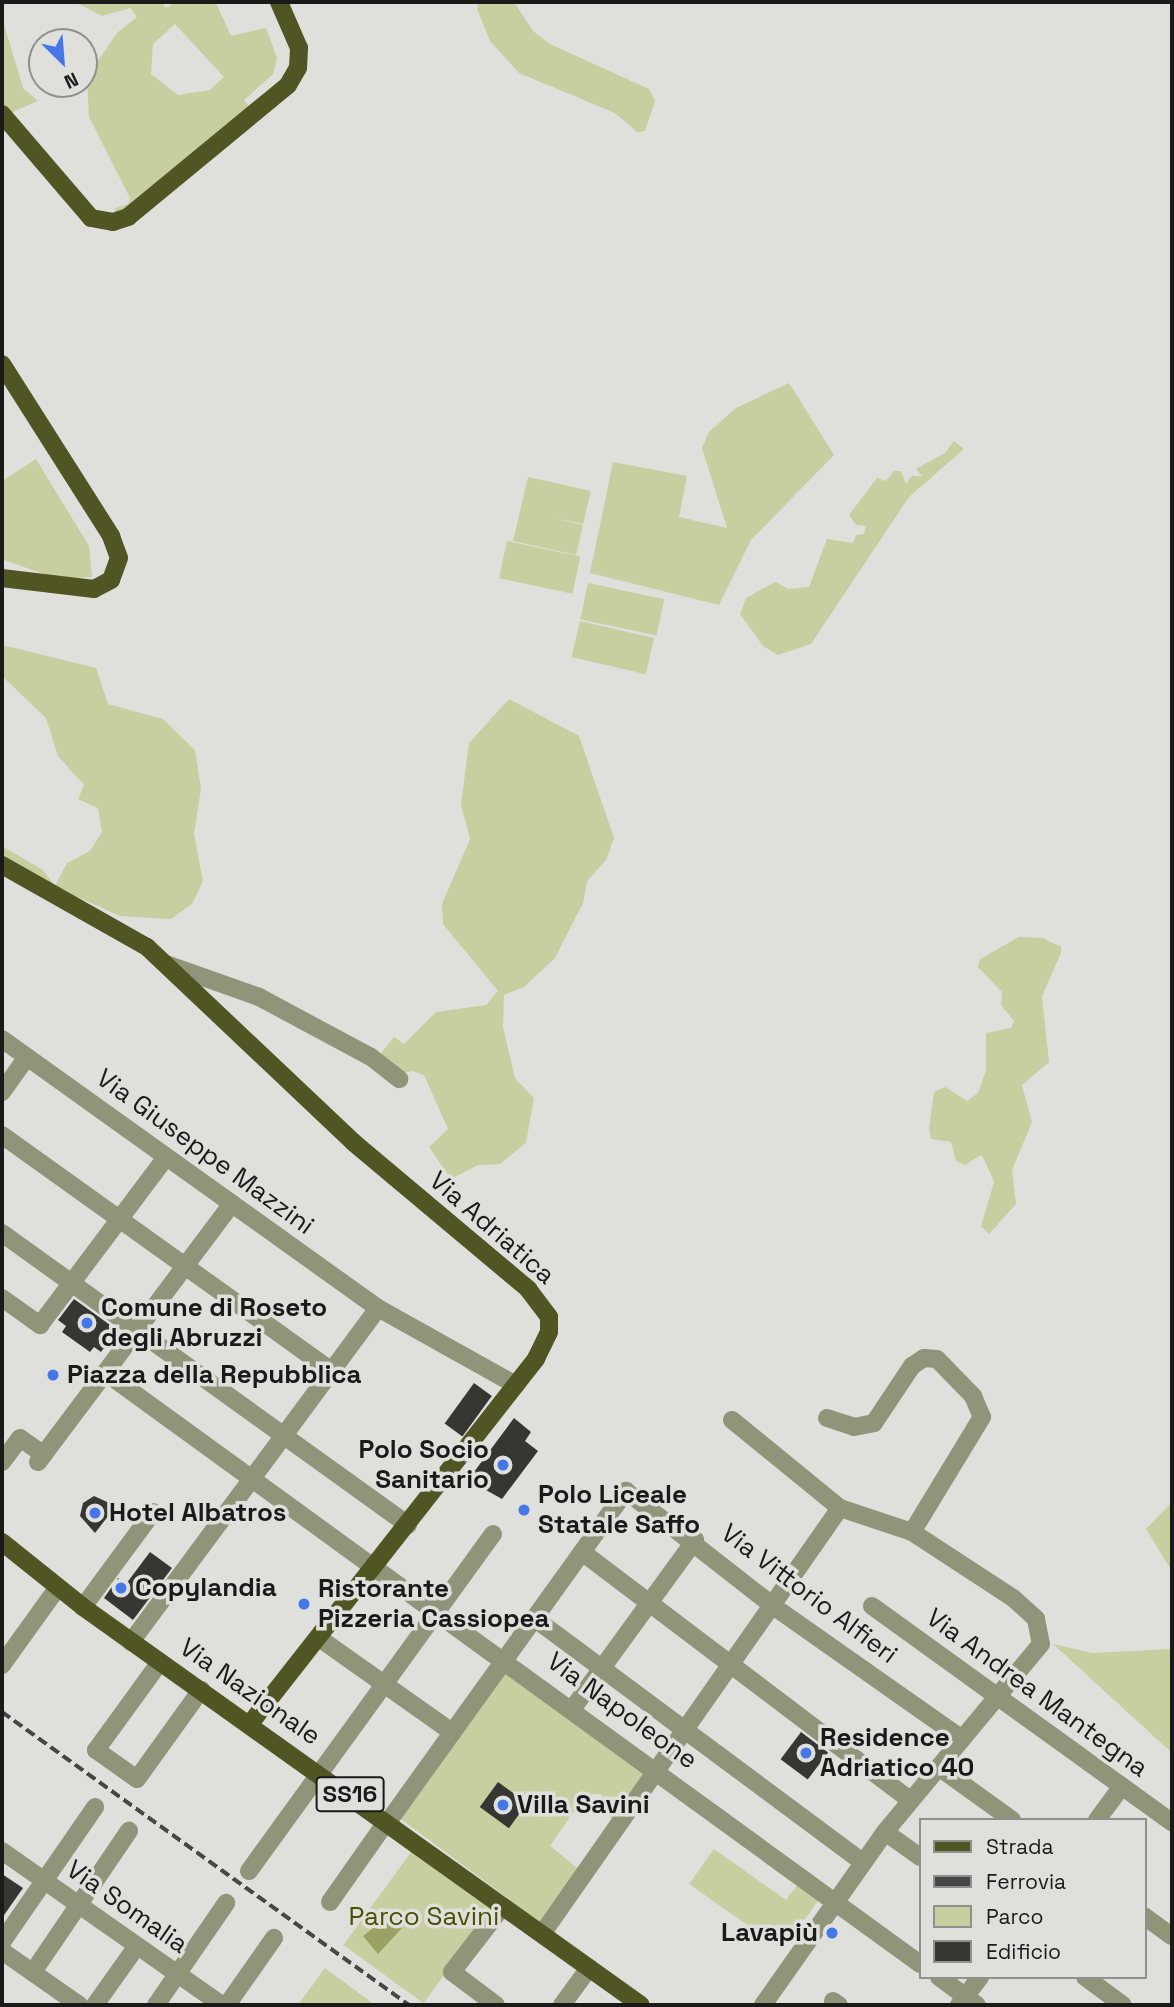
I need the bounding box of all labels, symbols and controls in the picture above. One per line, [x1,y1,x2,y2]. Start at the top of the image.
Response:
north arrow [28,28,98,98]
text: N [60,67,82,95]
street label: Via Giuseppe Mazzini [90,1063,320,1241]
street label: Via Adriatica [423,1165,561,1291]
place label: Comune di Roseto degli Abruzzi [101,1292,327,1354]
marker: Comune di Roseto degli Abruzzi [79,1315,95,1331]
place label: Piazza della Repubblica [67,1359,362,1391]
marker: Piazza della Repubblica [45,1367,61,1383]
place label: Polo Socio Sanitario [359,1434,489,1496]
marker: Polo Socio Sanitario [495,1457,511,1473]
place label: Polo Liceale Statale Saffo [538,1479,700,1540]
place label: Hotel Albatros [109,1497,287,1529]
marker: Polo Liceale Statale Saffo [516,1502,532,1518]
marker: Hotel Albatros [87,1505,103,1521]
street label: Via Vittorio Alfieri [714,1517,904,1671]
place label: Copylandia [135,1572,277,1604]
place label: Ristorante Pizzeria Cassiopea [318,1573,550,1634]
marker: Copylandia [113,1580,129,1596]
marker: Ristorante Pizzeria Cassiopea [296,1596,312,1612]
street label: Via Andrea Mantegna [920,1602,1154,1784]
street label: Via Nazionale [173,1632,327,1752]
street label: Via Napoleone [541,1646,703,1776]
place label: Residence Adriatico 40 [820,1722,974,1784]
marker: Residence Adriatico 40 [798,1745,814,1761]
road number: SS16 [315,1774,385,1814]
place label: Villa Savini [517,1789,650,1821]
marker: Villa Savini [495,1797,511,1813]
legend [918,1818,1146,1979]
text: Strada [986,1833,1053,1860]
street label: Via Somalia [60,1854,194,1960]
text: Ferrovia [986,1868,1066,1895]
park label: Parco Savini [349,1901,499,1933]
text: Parco [986,1903,1044,1930]
place label: Lavapiù [721,1917,818,1949]
marker: Lavapiù [824,1925,840,1941]
text: Edificio [986,1938,1061,1965]

